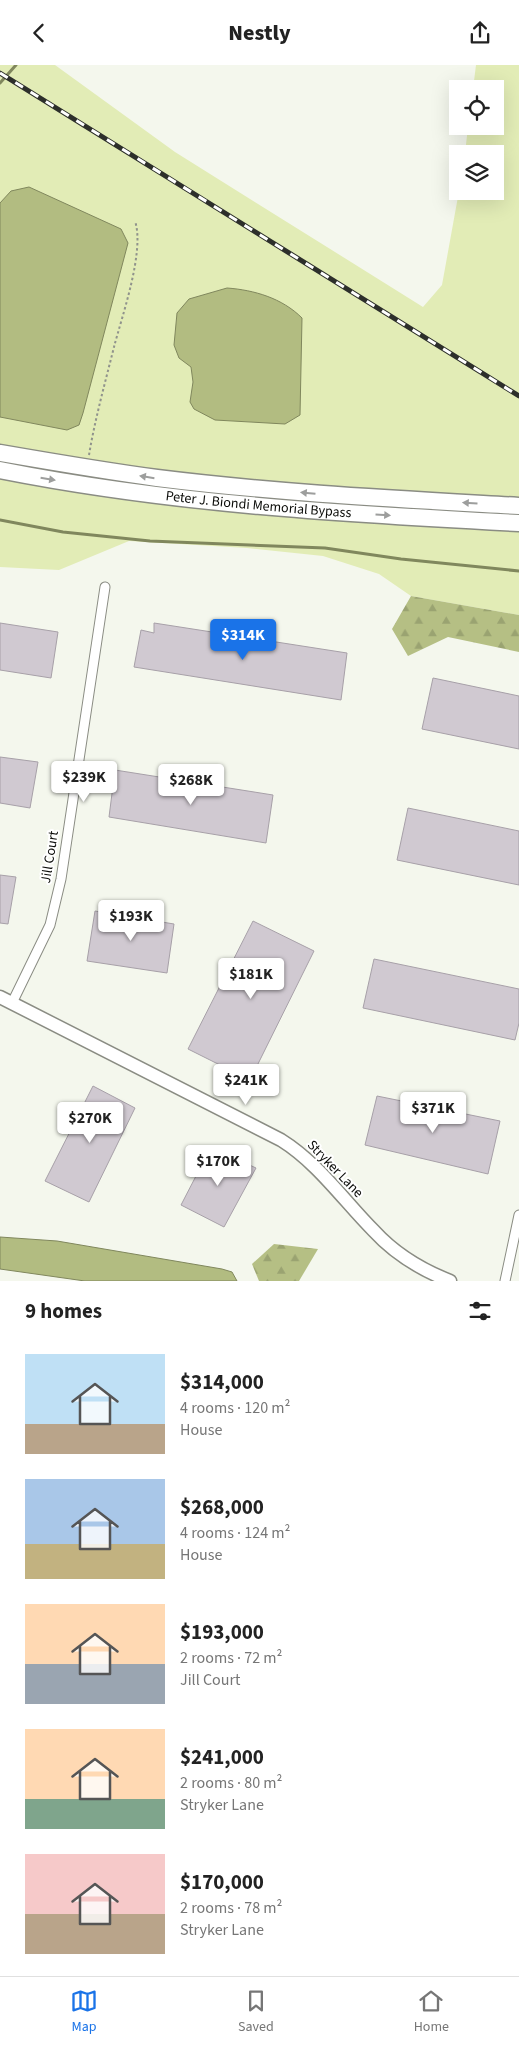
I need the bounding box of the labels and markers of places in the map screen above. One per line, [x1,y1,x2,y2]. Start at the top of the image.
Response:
pin: $314K [208,619,278,661]
pin: $239K [49,761,119,803]
pin: $268K [156,763,226,806]
pin: $193K [96,899,166,942]
pin: $181K [216,957,286,1000]
pin: $241K [211,1063,281,1106]
pin: $371K [398,1091,468,1134]
pin: $270K [55,1101,125,1144]
pin: $170K [183,1145,253,1187]

